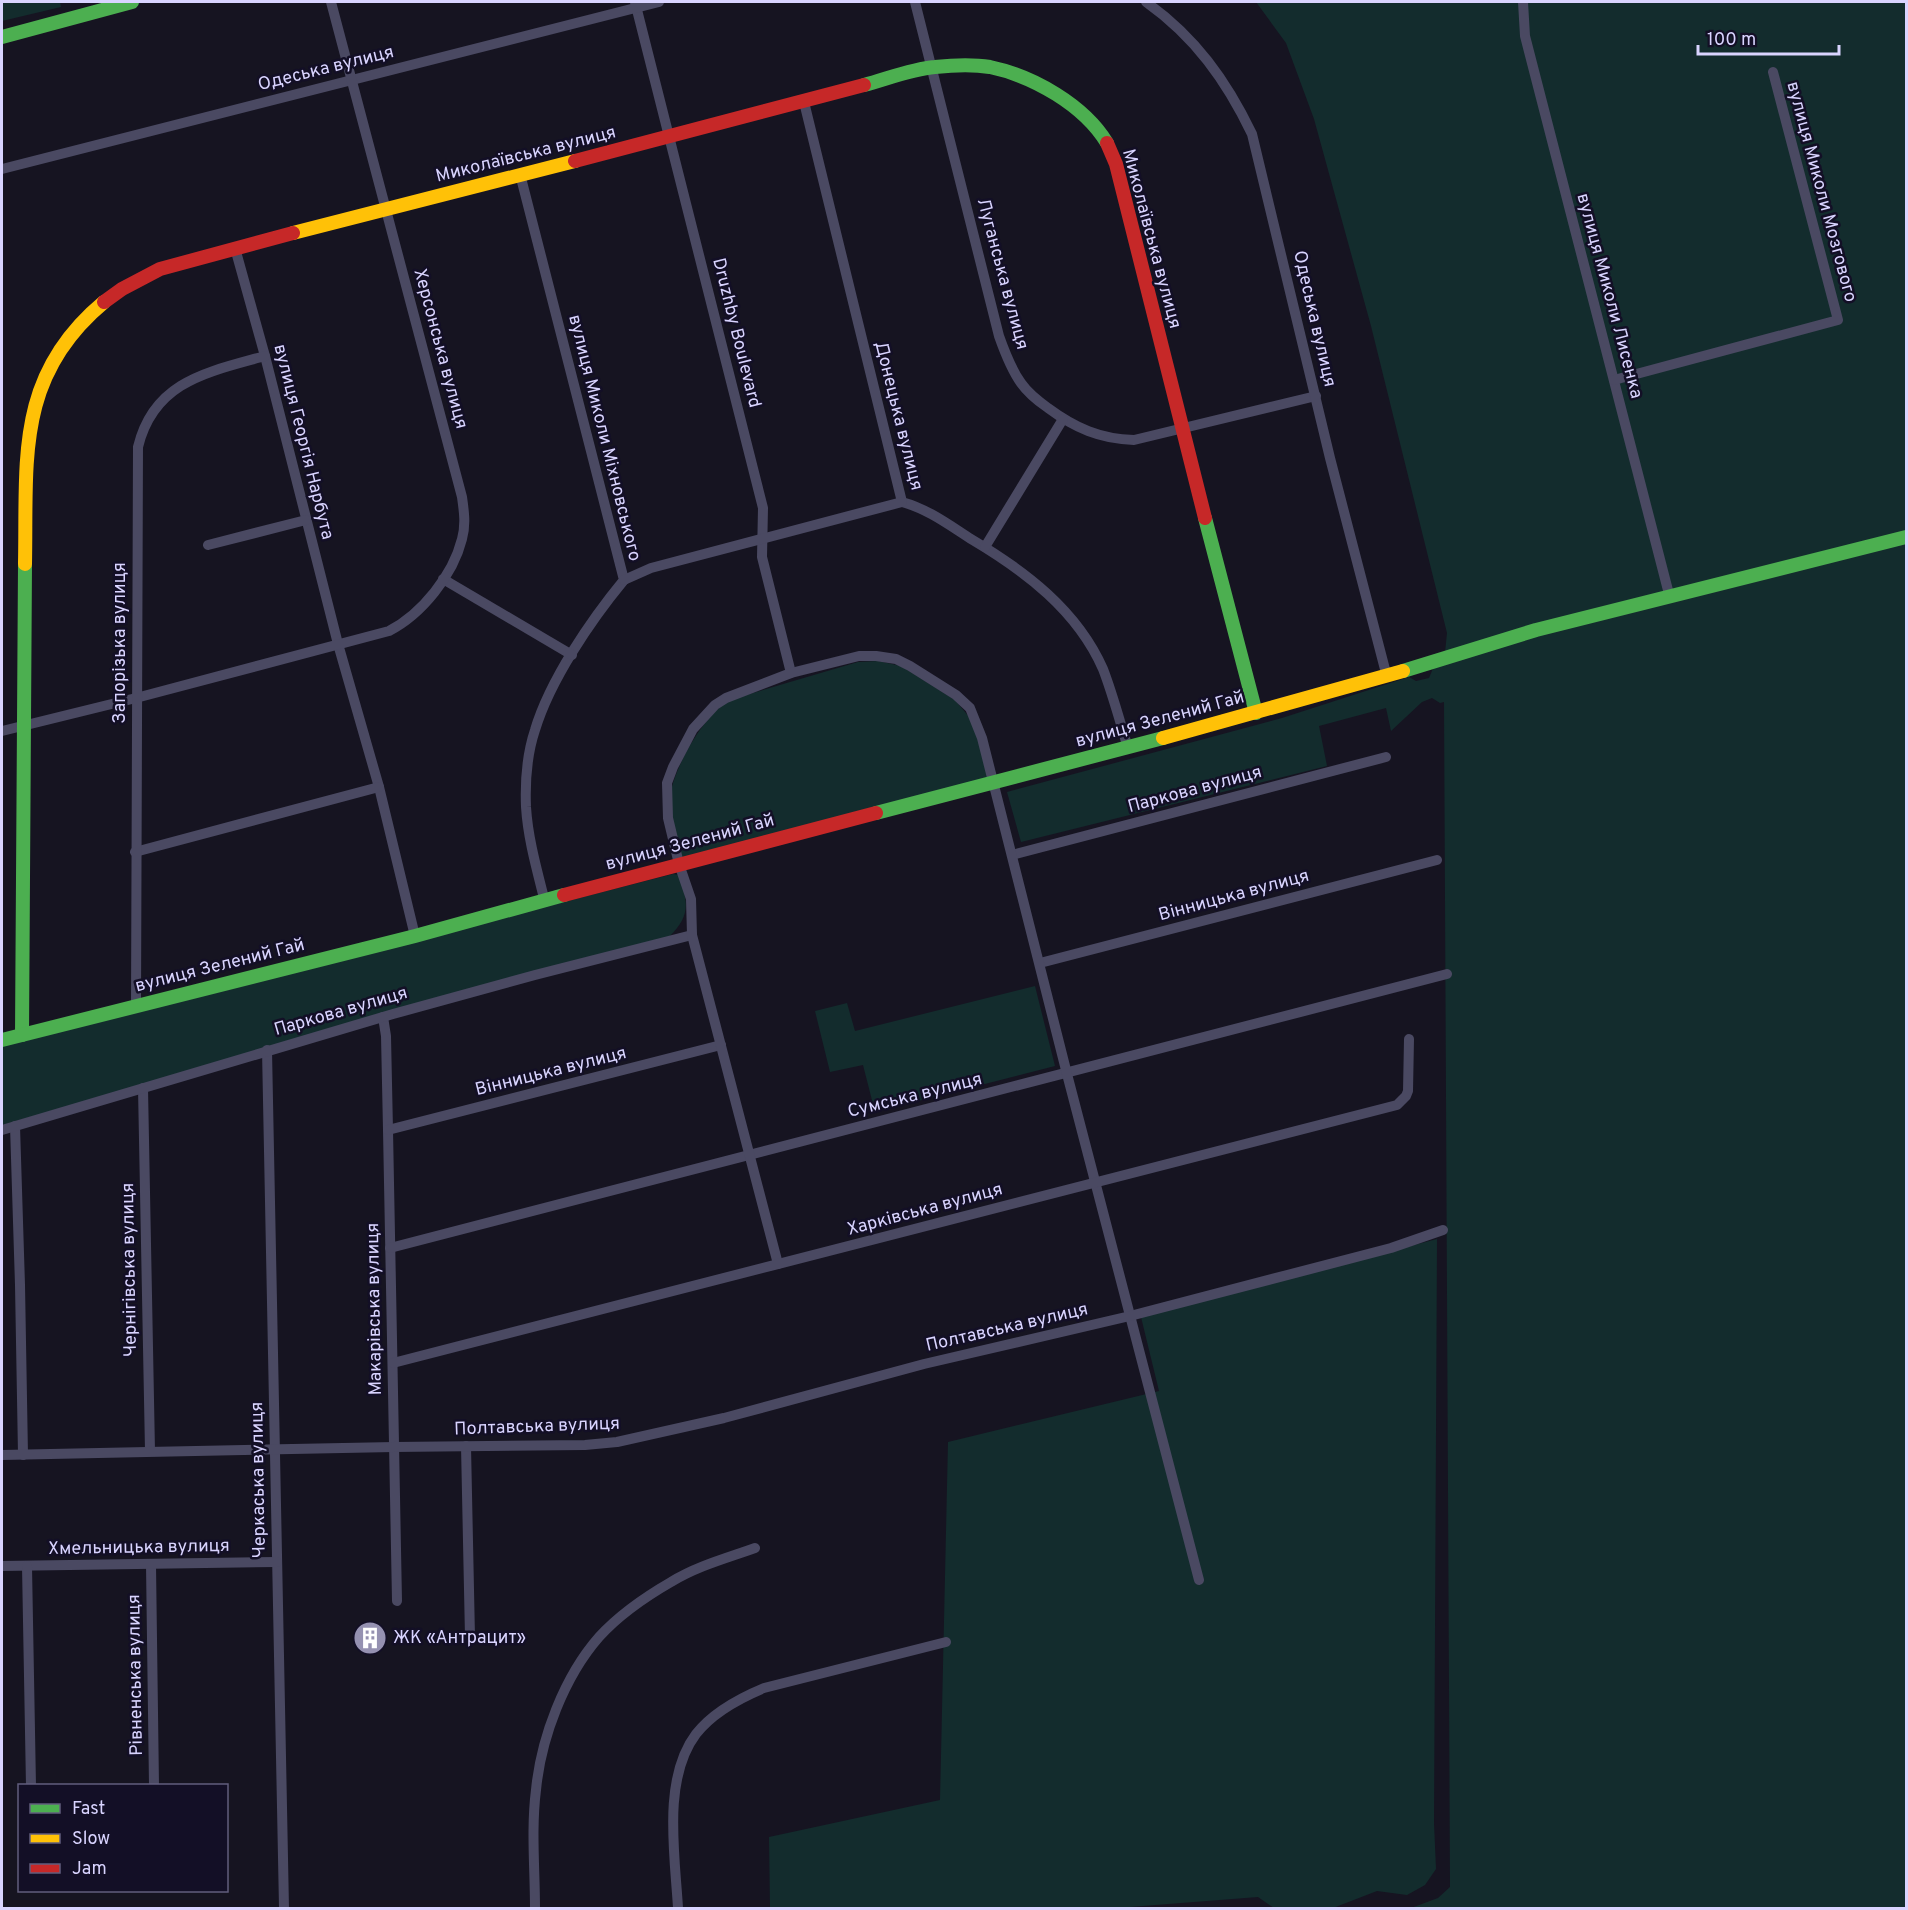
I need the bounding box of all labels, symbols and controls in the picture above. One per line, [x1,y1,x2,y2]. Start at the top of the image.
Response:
scale bar [1698,18,1839,56]
text: 100 m [1707,29,1756,52]
street label: Одеська вулиця [256,41,396,97]
street label: вулиця Миколи Мозгового [1780,79,1862,305]
street label: Миколаївська вулиця [433,121,619,189]
street label: Миколаївська вулиця [1116,147,1186,331]
street label: вулиця Миколи Лисенка [1571,191,1647,401]
street label: Луганська вулиця [971,196,1033,352]
street label: Одеська вулиця [1287,249,1341,389]
street label: Druzhby Boulevard [706,256,766,410]
street label: Херсонська вулиця [408,266,472,432]
street label: вулиця Миколи Міхновського [562,312,646,564]
street label: Донецька вулиця [868,339,928,493]
street label: вулиця Георгія Нарбута [268,342,338,542]
street label: Запорізька вулиця [109,562,132,724]
street label: вулиця Зелений Гай [1073,686,1247,754]
street label: Паркова вулиця [1125,761,1265,819]
street label: вулиця Зелений Гай [603,809,777,877]
street label: Вінницька вулиця [1156,865,1312,927]
street label: вулиця Зелений Гай [133,934,307,998]
street label: Паркова вулиця [272,982,410,1042]
street label: Вінницька вулиця [473,1042,629,1102]
street label: Сумська вулиця [845,1068,985,1124]
street label: Харківська вулиця [845,1178,1005,1242]
street label: Чернігівська вулиця [117,1183,143,1357]
street label: Макарівська вулиця [362,1222,388,1396]
street label: Полтавська вулиця [924,1298,1090,1358]
street label: Черкаська вулиця [246,1402,272,1558]
street label: Полтавська вулиця [454,1413,620,1441]
street label: Хмельницька вулиця [48,1535,230,1561]
street label: Рівненська вулиця [123,1594,149,1756]
building icon: ЖК «Антрацит» [352,1620,388,1656]
place label: ЖК «Антрацит» [393,1627,526,1650]
legend [18,1784,228,1892]
text: Fast [72,1798,105,1821]
text: Slow [72,1828,110,1851]
text: Jam [72,1858,107,1881]

